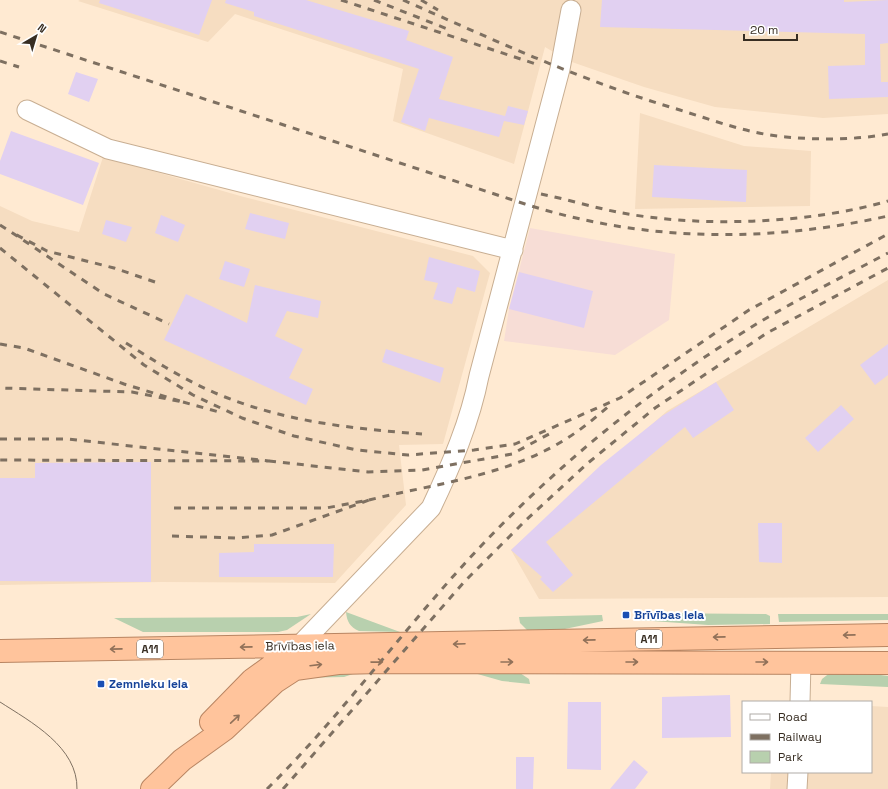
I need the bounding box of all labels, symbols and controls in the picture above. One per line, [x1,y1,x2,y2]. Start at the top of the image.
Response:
north arrow [16,16,56,56]
scale bar [744,16,797,42]
text: N [35,20,49,36]
text: 20 m [750,22,778,38]
place label: Brīvības iela [634,607,704,623]
marker: Brīvības iela [621,610,631,620]
road number: A11 [636,630,662,648]
one-way arrow [843,631,856,639]
one-way arrow [713,633,726,641]
one-way arrow [583,636,596,644]
street label: Brīvības iela [265,637,335,655]
road number: A11 [137,640,163,658]
one-way arrow [453,640,466,647]
one-way arrow [240,643,253,651]
one-way arrow [110,645,123,653]
one-way arrow [500,658,513,666]
one-way arrow [625,658,638,666]
one-way arrow [755,658,768,666]
one-way arrow [370,659,383,666]
one-way arrow [309,662,322,669]
place label: Zemnieku iela [109,676,188,692]
marker: Zemnieku iela [96,679,106,689]
legend [742,701,872,773]
text: Road [778,709,807,725]
one-way arrow [230,715,240,724]
text: Railway [778,729,822,745]
text: Park [778,749,803,765]

